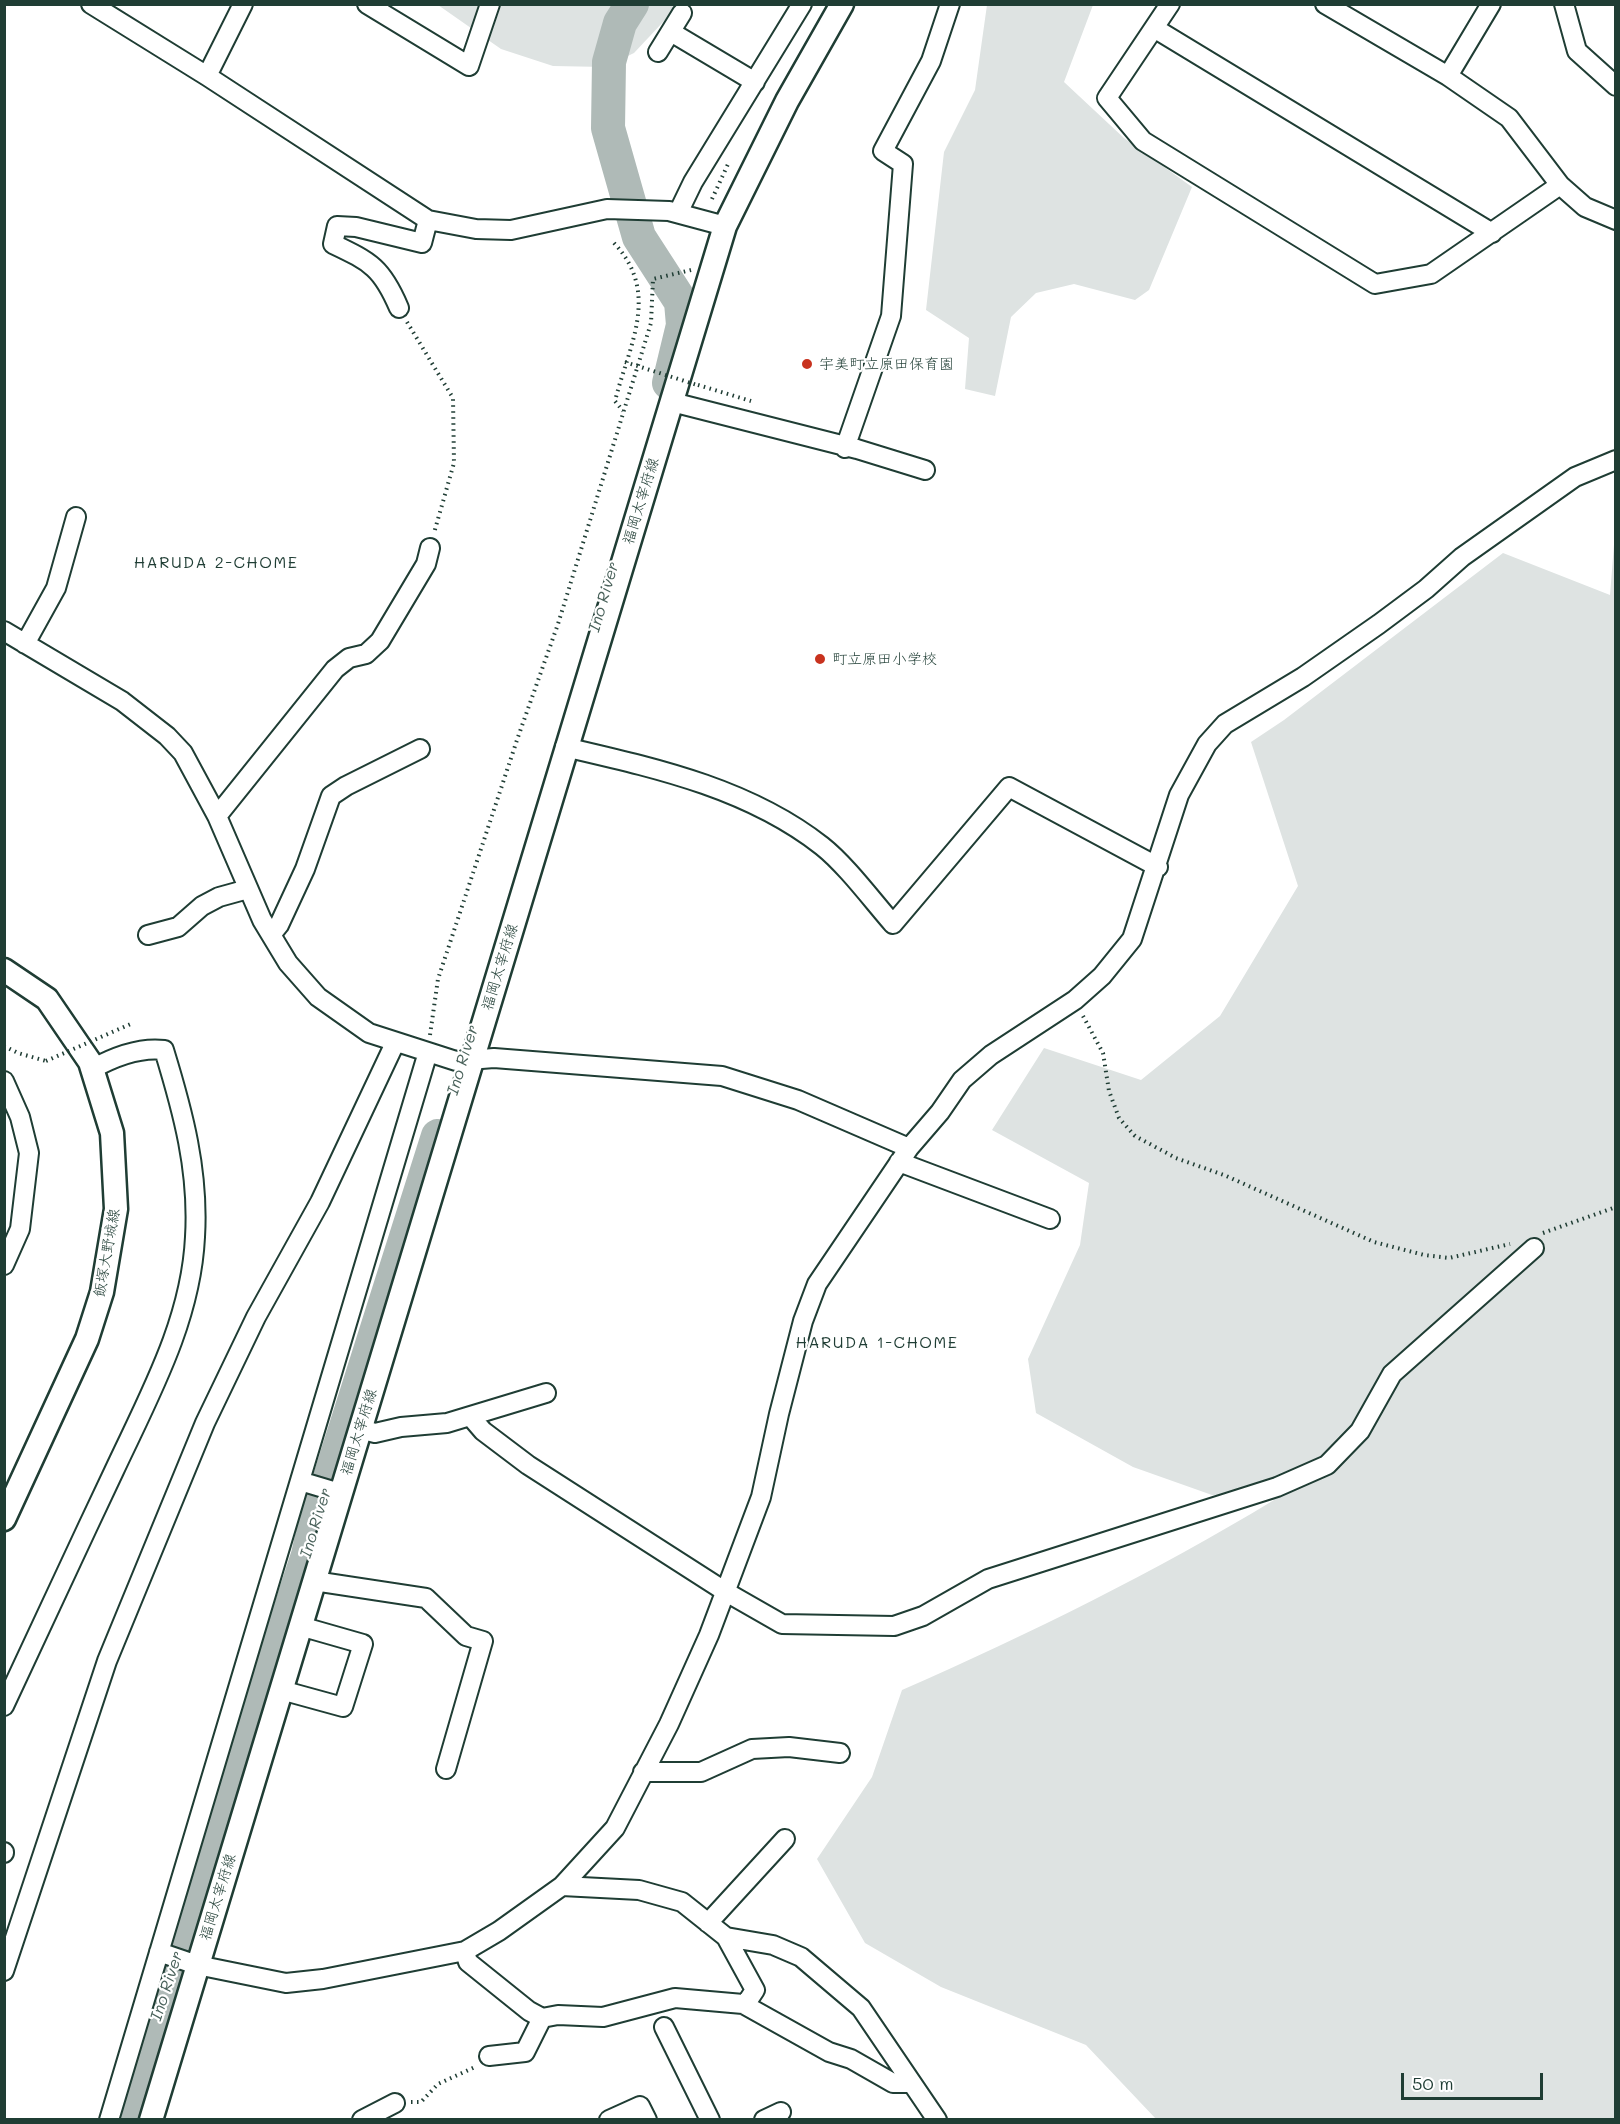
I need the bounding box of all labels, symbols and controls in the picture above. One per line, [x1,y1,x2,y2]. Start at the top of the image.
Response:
place label: 宇美町立原田保育園 [819,355,954,373]
marker: 宇美町立原田保育園 [800,357,814,371]
street label: 福岡太宰府線 [619,455,663,547]
district label: HARUDA 2-CHOME [134,553,298,573]
water label: Ino River [585,560,623,634]
place label: 町立原田小学校 [832,650,937,668]
marker: 町立原田小学校 [813,652,827,666]
street label: 福岡太宰府線 [478,921,522,1013]
water label: Ino River [443,1023,483,1097]
street label: 飯塚大野城線 [90,1207,124,1299]
district label: HARUDA 1-CHOME [796,1333,958,1353]
street label: 福岡太宰府線 [337,1386,381,1478]
water label: Ino River [296,1486,336,1560]
street label: 福岡太宰府線 [196,1851,240,1943]
water label: Ino River [147,1949,187,2023]
scale bar [1404,2061,1546,2099]
text: 50 m [1412,2071,1454,2095]

